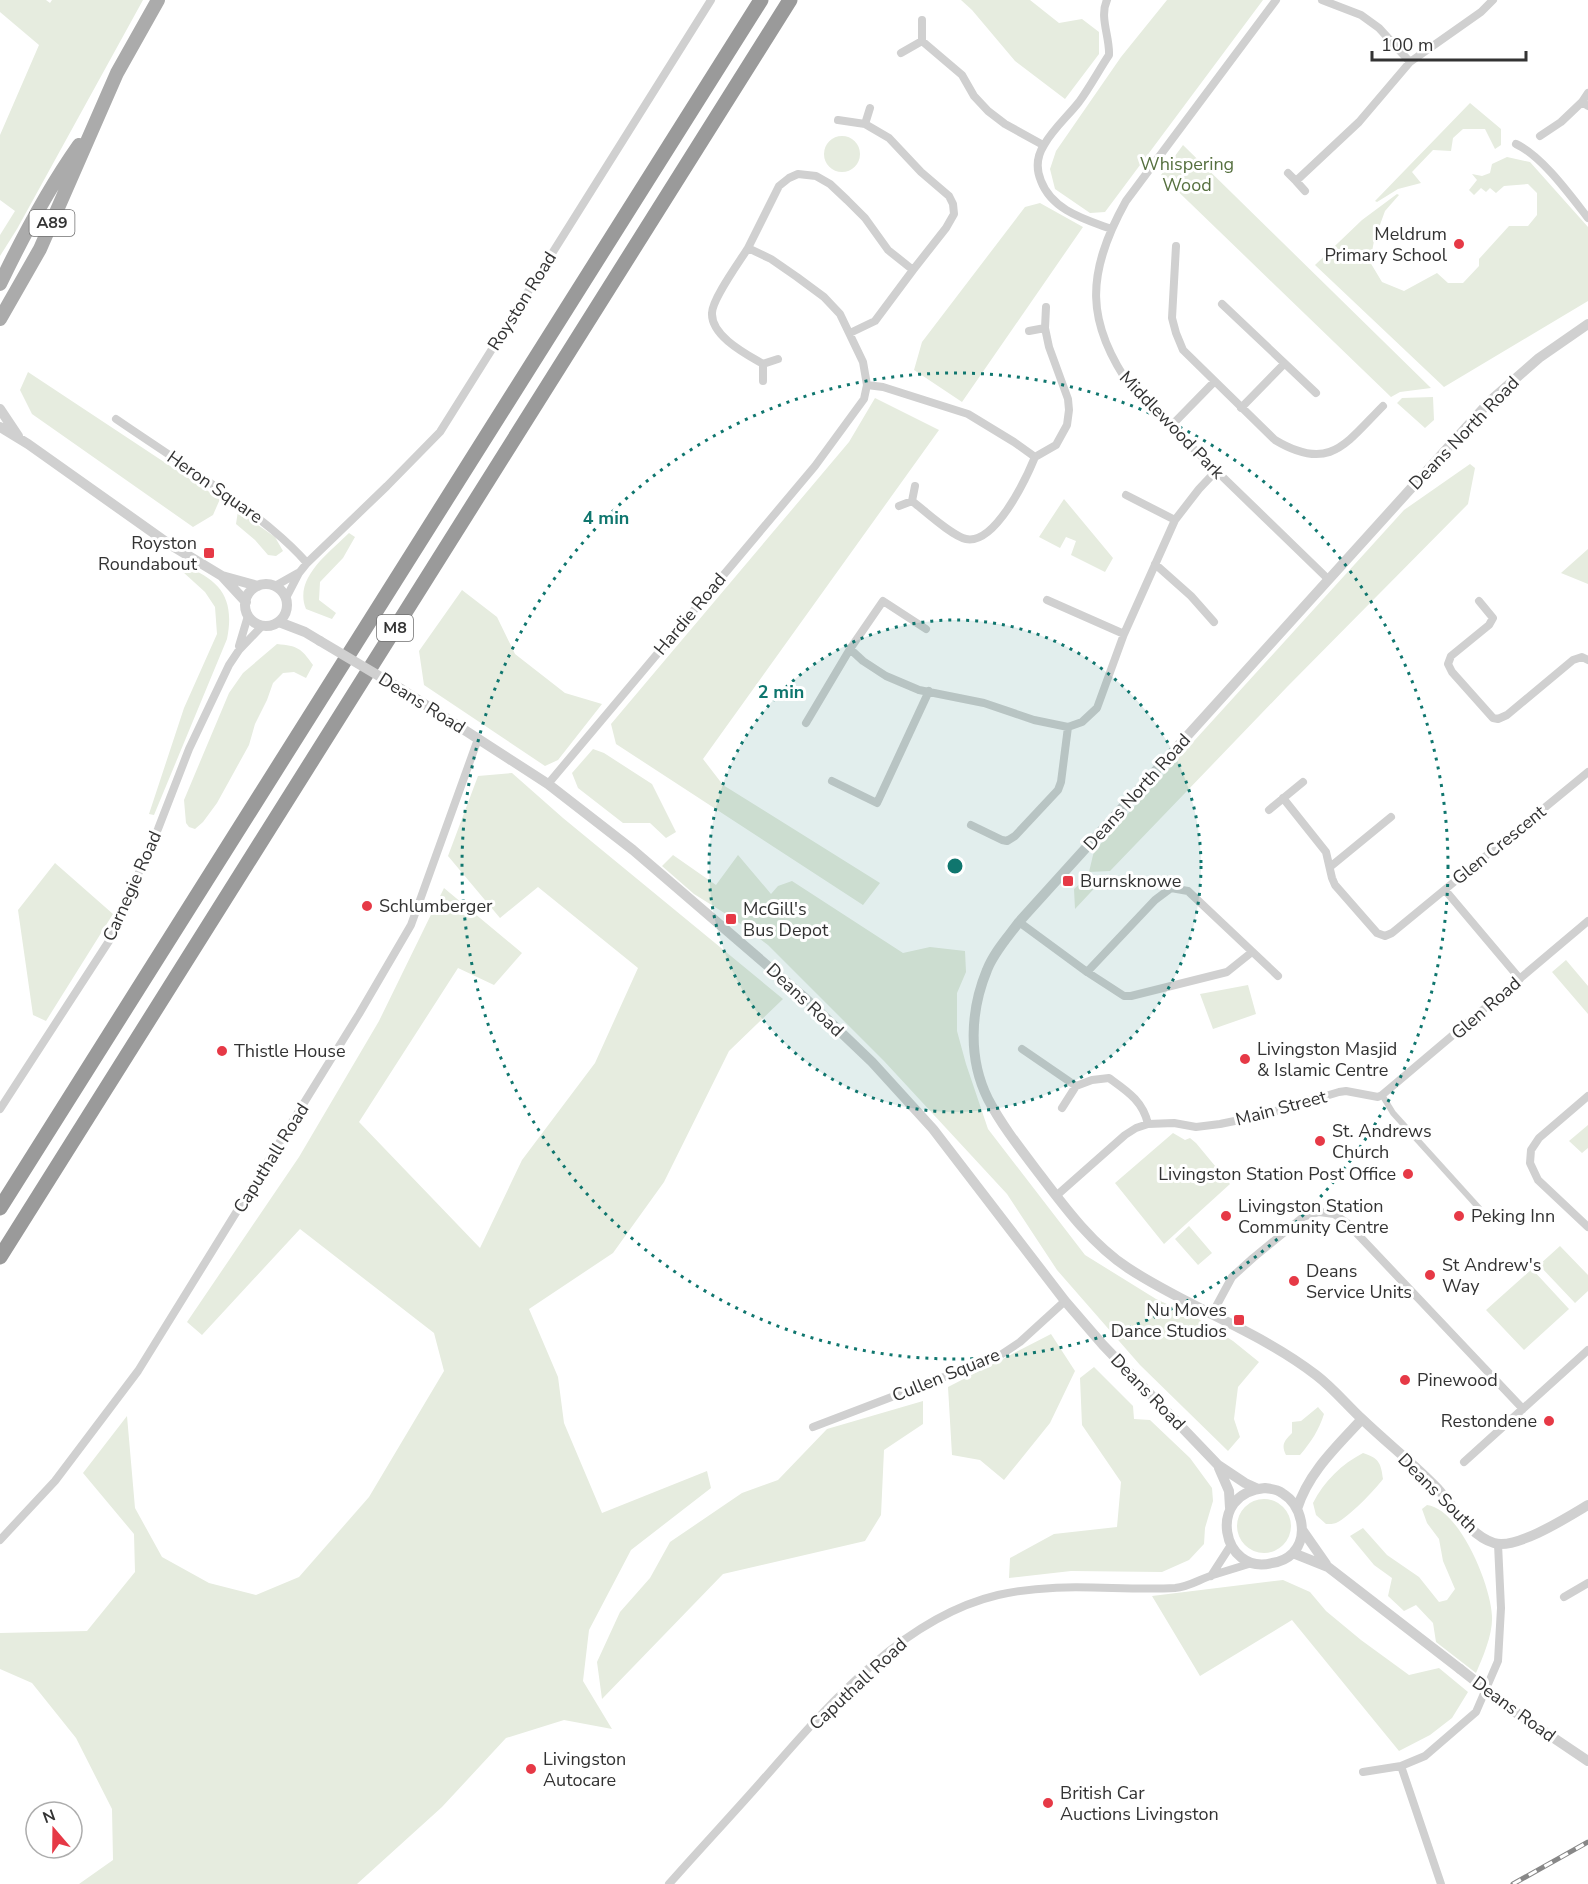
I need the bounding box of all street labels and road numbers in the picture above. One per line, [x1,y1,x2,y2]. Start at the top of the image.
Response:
road number: A89 [29,210,74,236]
street label: Royston Road [482,247,562,355]
street label: Middlewood Park [1114,366,1230,485]
street label: Deans North Road [1404,371,1524,495]
street label: Heron Square [162,445,268,529]
street label: Hardie Road [649,568,731,660]
road number: M8 [377,615,413,641]
street label: Deans Road [374,667,470,739]
street label: Deans North Road [1078,729,1196,855]
street label: Glen Crescent [1447,799,1551,890]
street label: Carnegie Road [97,827,167,945]
street label: Deans Road [761,958,849,1042]
street label: Glen Road [1446,971,1526,1045]
street label: Main Street [1233,1084,1330,1132]
street label: Caputhall Road [228,1099,314,1217]
street label: Cullen Square [889,1343,1003,1407]
street label: Deans Road [1105,1348,1191,1436]
street label: Deans South [1393,1448,1483,1538]
street label: Caputhall Road [804,1633,912,1735]
street label: Deans Road [1467,1671,1561,1747]

